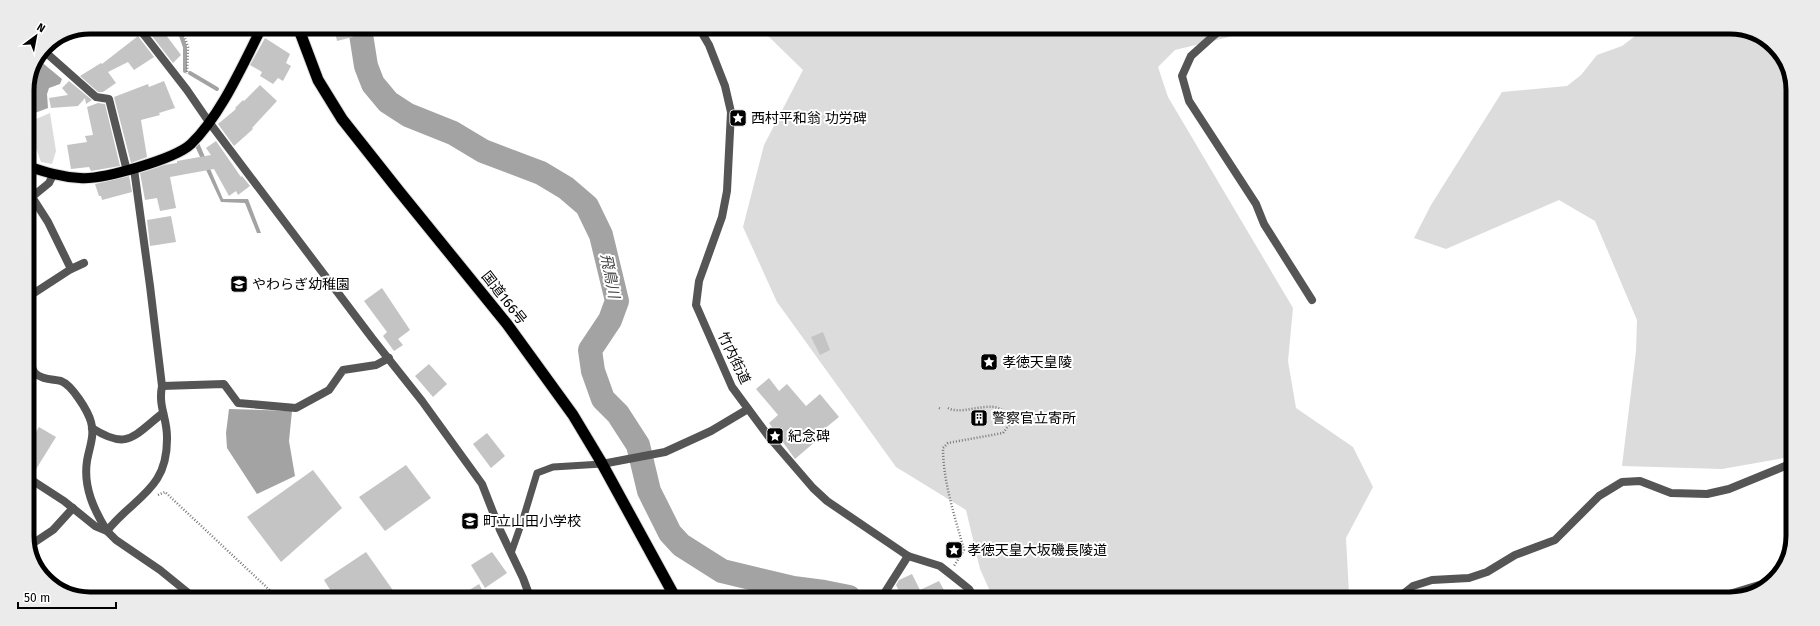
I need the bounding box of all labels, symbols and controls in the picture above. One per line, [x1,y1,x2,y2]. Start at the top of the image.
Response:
north arrow [16,16,56,56]
text: N [34,20,48,35]
place icon: 西村平和翁 功労碑 [728,108,748,128]
place label: 西村平和翁 功労碑 [751,110,867,127]
water label: 飛鳥川 [597,252,624,302]
street label: 国道166号 [478,268,530,328]
school or university icon: やわらぎ幼稚園 [229,274,249,294]
place label: やわらぎ幼稚園 [252,276,350,293]
street label: 竹内街道 [714,329,754,387]
place icon: 孝徳天皇陵 [979,352,999,372]
place label: 孝徳天皇陵 [1002,354,1072,371]
building icon: 警察官立寄所 [969,408,989,428]
place label: 警察官立寄所 [992,410,1076,427]
place icon: 紀念碑 [765,426,785,446]
place label: 紀念碑 [788,428,830,445]
school or university icon: 町立山田小学校 [460,511,480,531]
place label: 町立山田小学校 [483,513,581,530]
place icon: 孝徳天皇大坂磯長陵道 [944,540,964,560]
place label: 孝徳天皇大坂磯長陵道 [967,542,1107,559]
scale bar [18,584,116,610]
text: 50 m [24,591,50,605]

